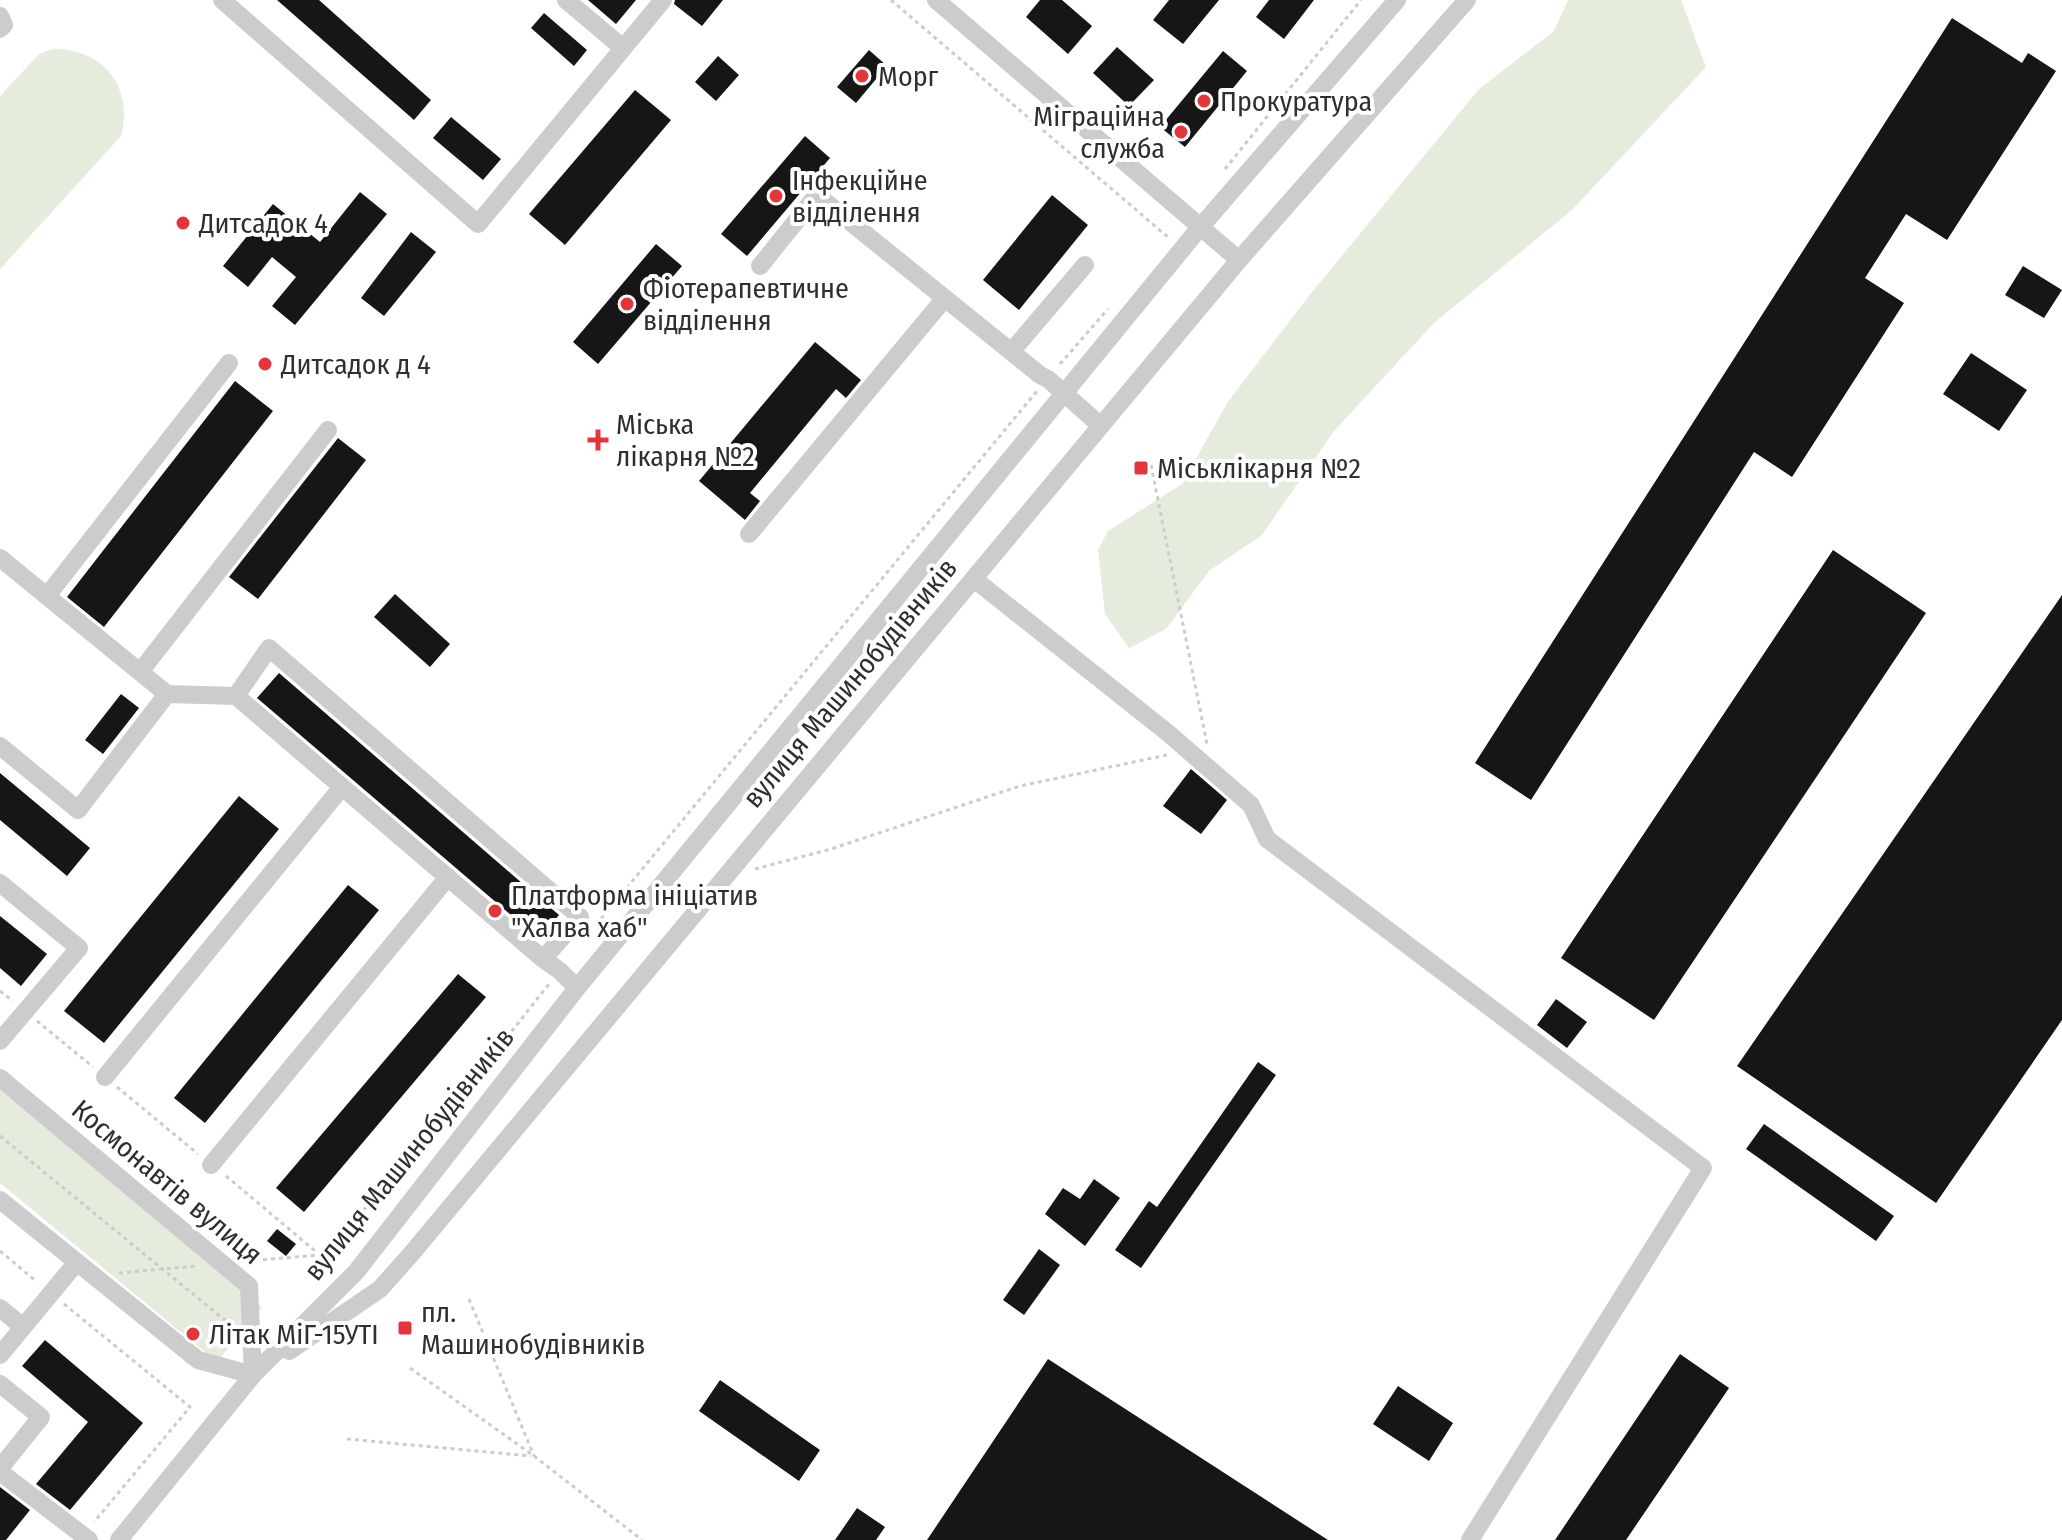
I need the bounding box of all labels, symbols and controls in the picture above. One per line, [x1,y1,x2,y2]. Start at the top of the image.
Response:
place label: Морг [878,60,939,93]
marker: Морг [853,67,871,85]
place label: Прокуратура [1220,85,1372,118]
marker: Прокуратура [1195,92,1213,110]
place label: Міграційна служба [1033,100,1165,165]
marker: Міграційна служба [1172,123,1190,141]
place label: Інфекційне відділення [792,164,927,229]
marker: Інфекційне відділення [767,187,785,205]
place label: Дитсадок 4 [198,207,328,240]
marker: Дитсадок 4 [174,214,192,232]
place label: Фіотерапевтичне відділення [643,272,849,337]
marker: Фіотерапевтичне відділення [618,295,636,313]
place label: Дитсадок д 4 [280,348,430,381]
marker: Дитсадок д 4 [256,355,274,373]
place label: Міська лікарня №2 [616,408,755,473]
marker: Міська лікарня №2 [587,429,609,451]
place label: Міськлікарня №2 [1157,452,1361,485]
marker: Міськлікарня №2 [1132,459,1150,477]
street label: вулиця Машинобудівників [736,552,964,814]
place label: Платформа ініціатив "Халва хаб" [511,879,758,944]
marker: Платформа ініціатив "Халва хаб" [486,902,504,920]
street label: вулиця Машинобудівників [297,1021,521,1287]
street label: Космонавтів вулиця [65,1093,269,1271]
place label: пл. Машинобудівників [421,1296,645,1361]
place label: Літак МіГ-15УТІ [209,1318,379,1351]
marker: пл. Машинобудівників [396,1319,414,1337]
marker: Літак МіГ-15УТІ [184,1325,202,1343]

